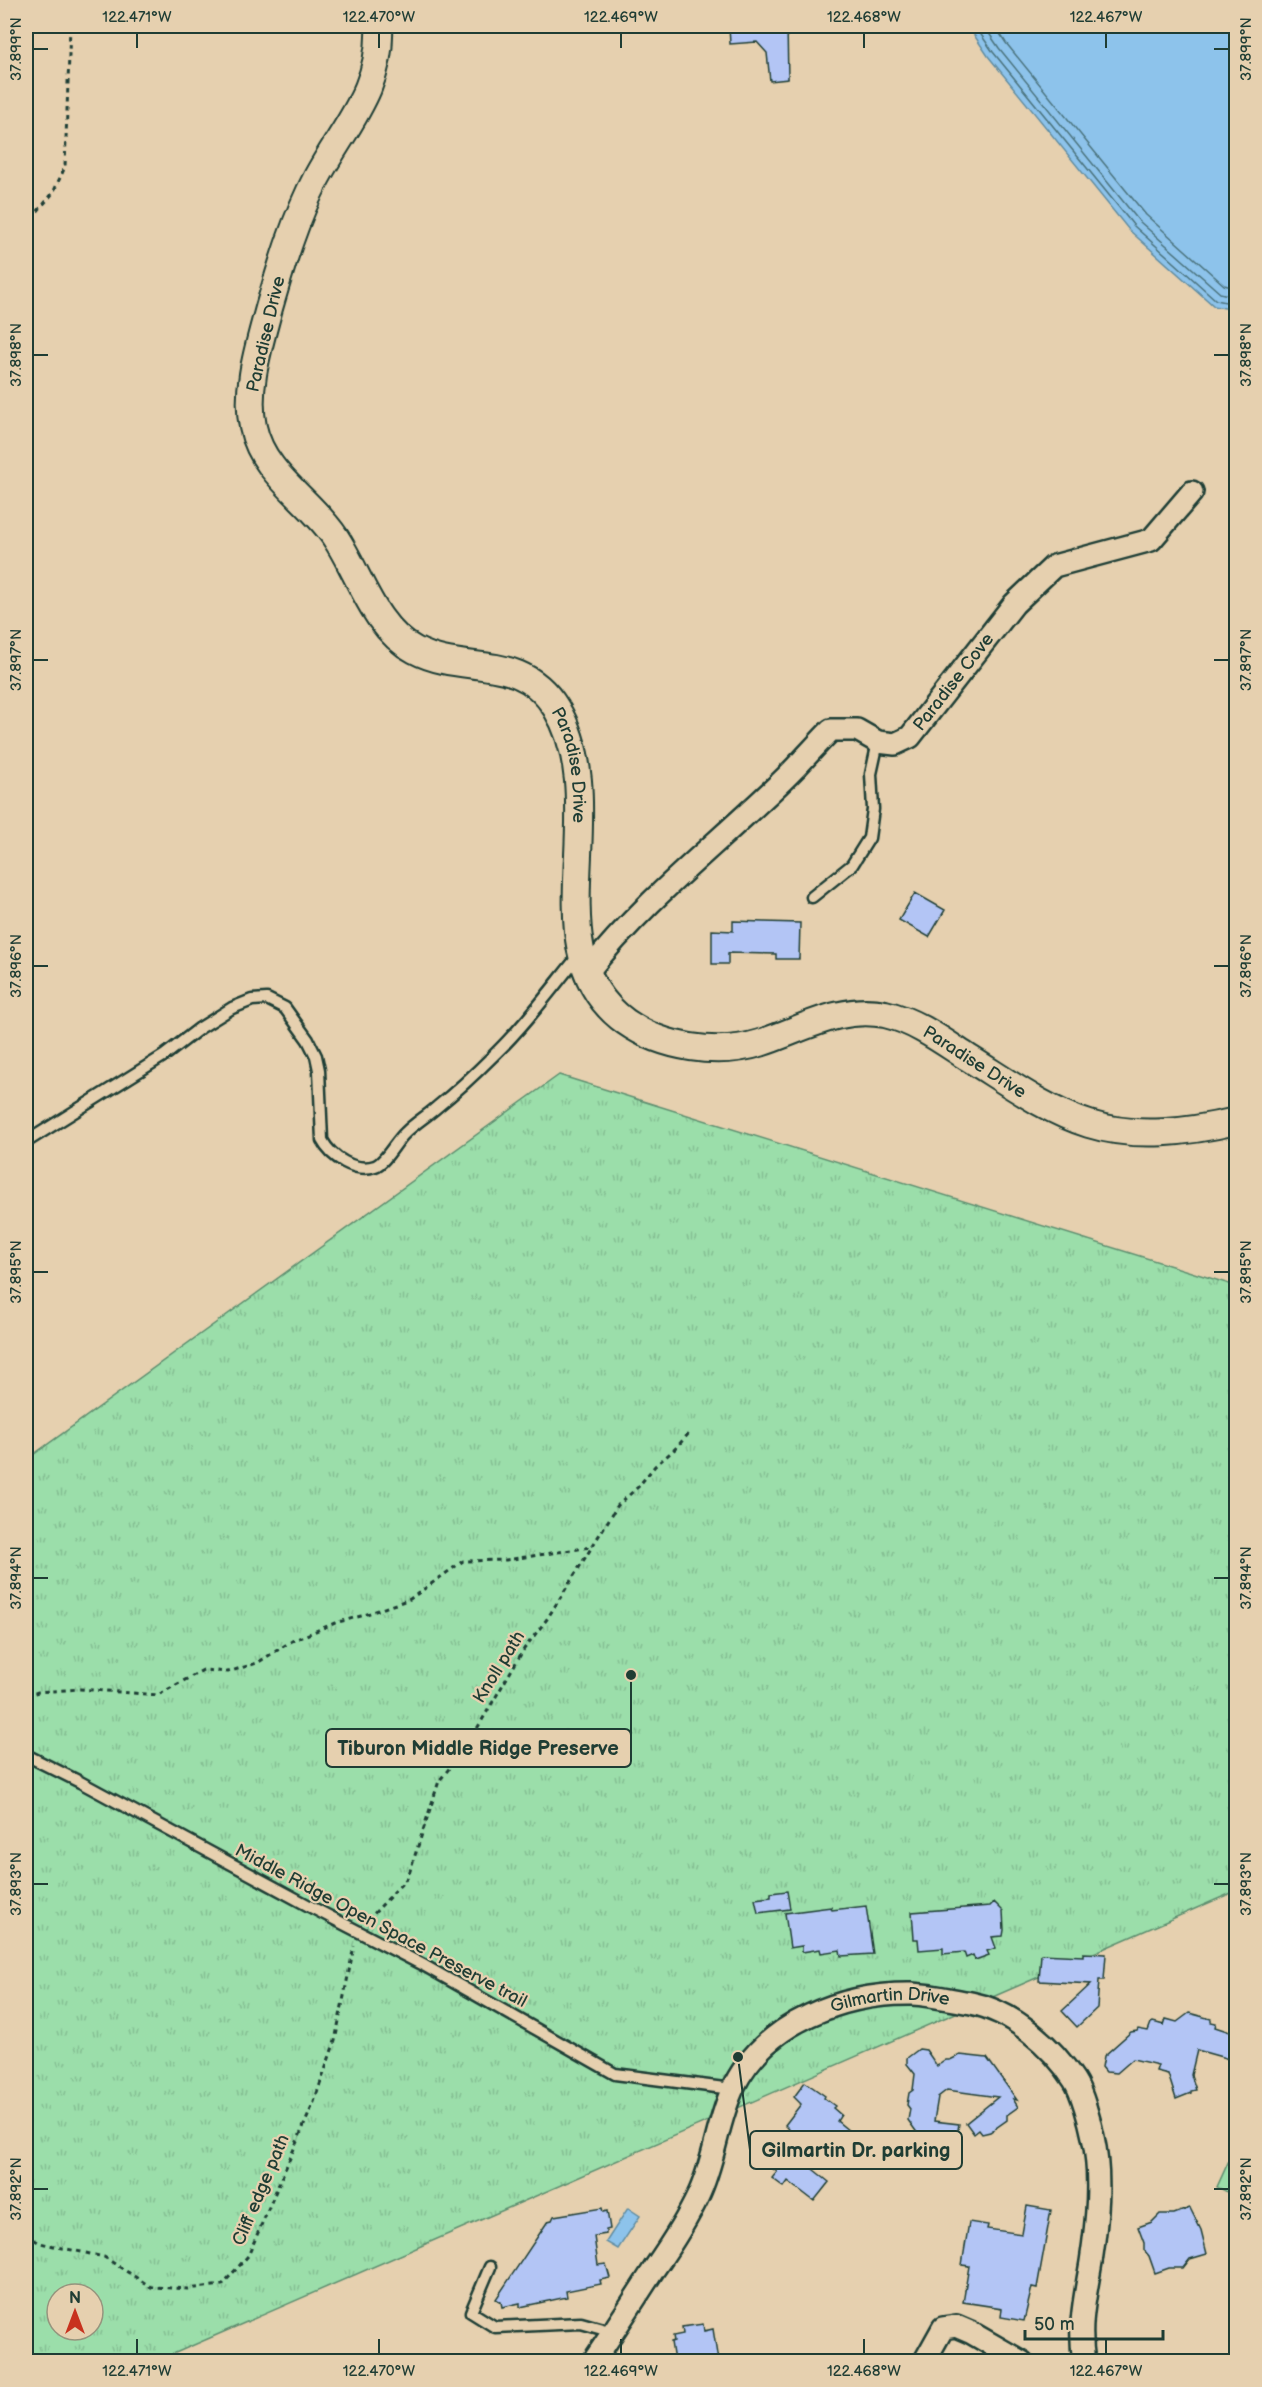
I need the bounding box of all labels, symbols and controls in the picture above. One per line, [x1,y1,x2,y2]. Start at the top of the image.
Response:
text: 122.471°W [102,8,172,27]
text: 122.470°W [343,8,416,27]
text: 122.469°W [584,8,658,27]
text: 122.468°W [827,8,901,27]
text: 122.467°W [1070,8,1143,27]
text: 37.899°N [7,17,26,81]
text: 37.899°N [1237,17,1256,81]
street label: Paradise Drive [242,274,290,394]
text: 37.898°N [7,323,26,387]
text: 37.898°N [1237,323,1256,387]
text: 37.897°N [7,629,26,691]
street label: Paradise Cove [908,629,998,735]
text: 37.897°N [1237,629,1256,691]
street label: Paradise Drive [547,703,590,823]
text: 37.896°N [7,934,26,998]
text: 37.896°N [1237,934,1256,998]
street label: Paradise Drive [919,1021,1031,1103]
text: 37.895°N [7,1240,26,1304]
text: 37.895°N [1237,1240,1256,1304]
text: 37.894°N [7,1546,26,1610]
text: 37.894°N [1237,1546,1256,1610]
street label: Knoll path [469,1627,529,1707]
callout: Tiburon Middle Ridge Preserve [326,1729,631,1767]
text: Tiburon Middle Ridge Preserve [337,1737,619,1761]
street label: Middle Ridge Open Space Preserve trail [232,1840,530,2012]
text: 37.893°N [7,1852,26,1916]
text: 37.893°N [1237,1852,1256,1916]
street label: Gilmartin Drive [828,1983,952,2017]
street label: Cliff edge path [228,2131,294,2249]
callout: Gilmartin Dr. parking [750,2131,962,2169]
text: Gilmartin Dr. parking [762,2139,950,2163]
text: 37.892°N [7,2157,26,2221]
text: 37.892°N [1237,2157,1256,2221]
north arrow [45,2282,105,2342]
text: N [69,2289,81,2308]
scale bar [1025,2303,1163,2341]
text: 50 m [1034,2314,1075,2335]
text: 122.471°W [102,2362,172,2381]
text: 122.470°W [343,2362,416,2381]
text: 122.469°W [584,2362,658,2381]
text: 122.468°W [827,2362,901,2381]
text: 122.467°W [1070,2362,1143,2381]

